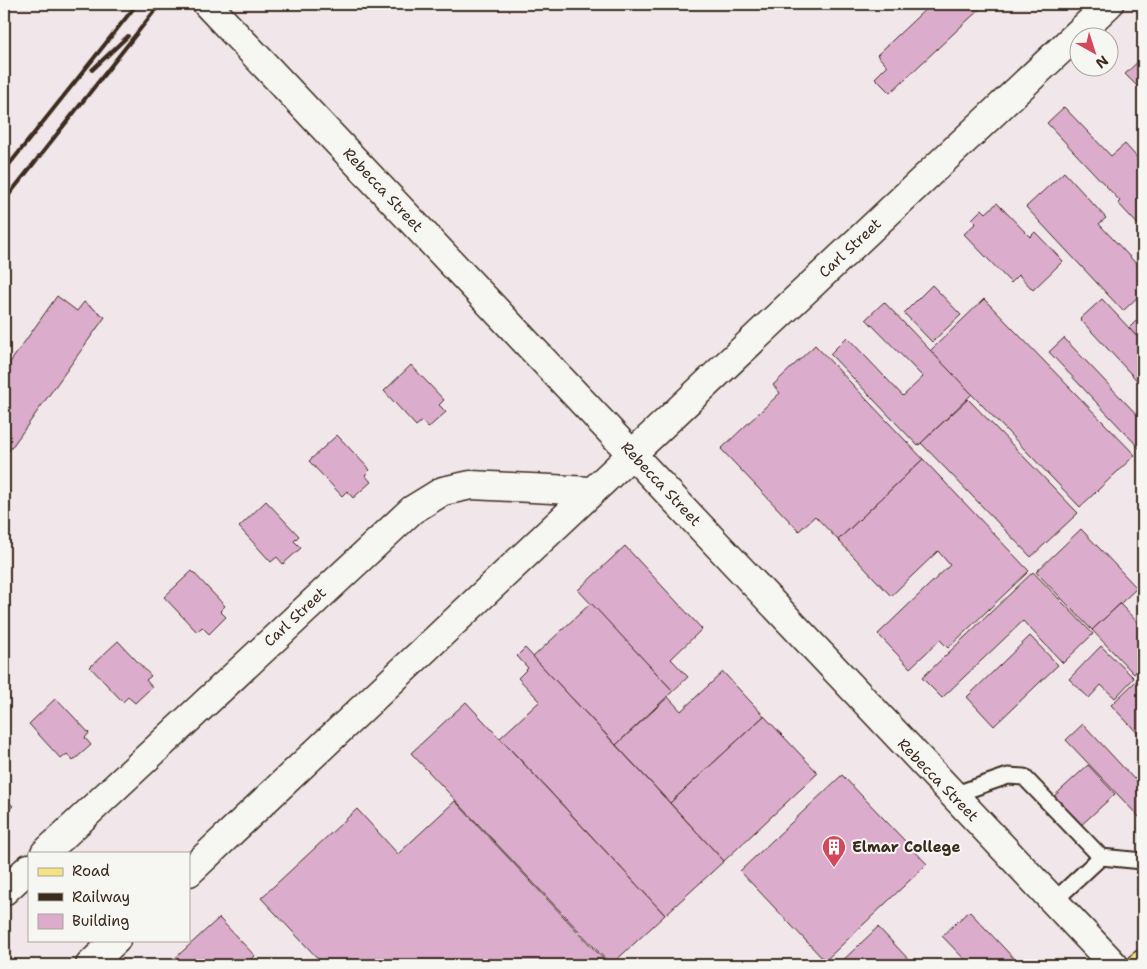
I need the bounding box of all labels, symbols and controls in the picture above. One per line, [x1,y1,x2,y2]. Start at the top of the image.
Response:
north arrow [1070,28,1120,78]
text: N [1092,52,1112,73]
street label: Rebecca Street [339,143,427,237]
street label: Carl Street [814,214,886,282]
street label: Rebecca Street [617,437,705,531]
street label: Carl Street [259,583,331,651]
street label: Rebecca Street [893,734,983,826]
building icon: Elmar College [821,834,847,868]
place label: Elmar College [852,837,960,857]
legend [28,852,190,942]
text: Road [72,861,110,881]
text: Railway [72,887,130,907]
text: Building [72,911,129,931]

